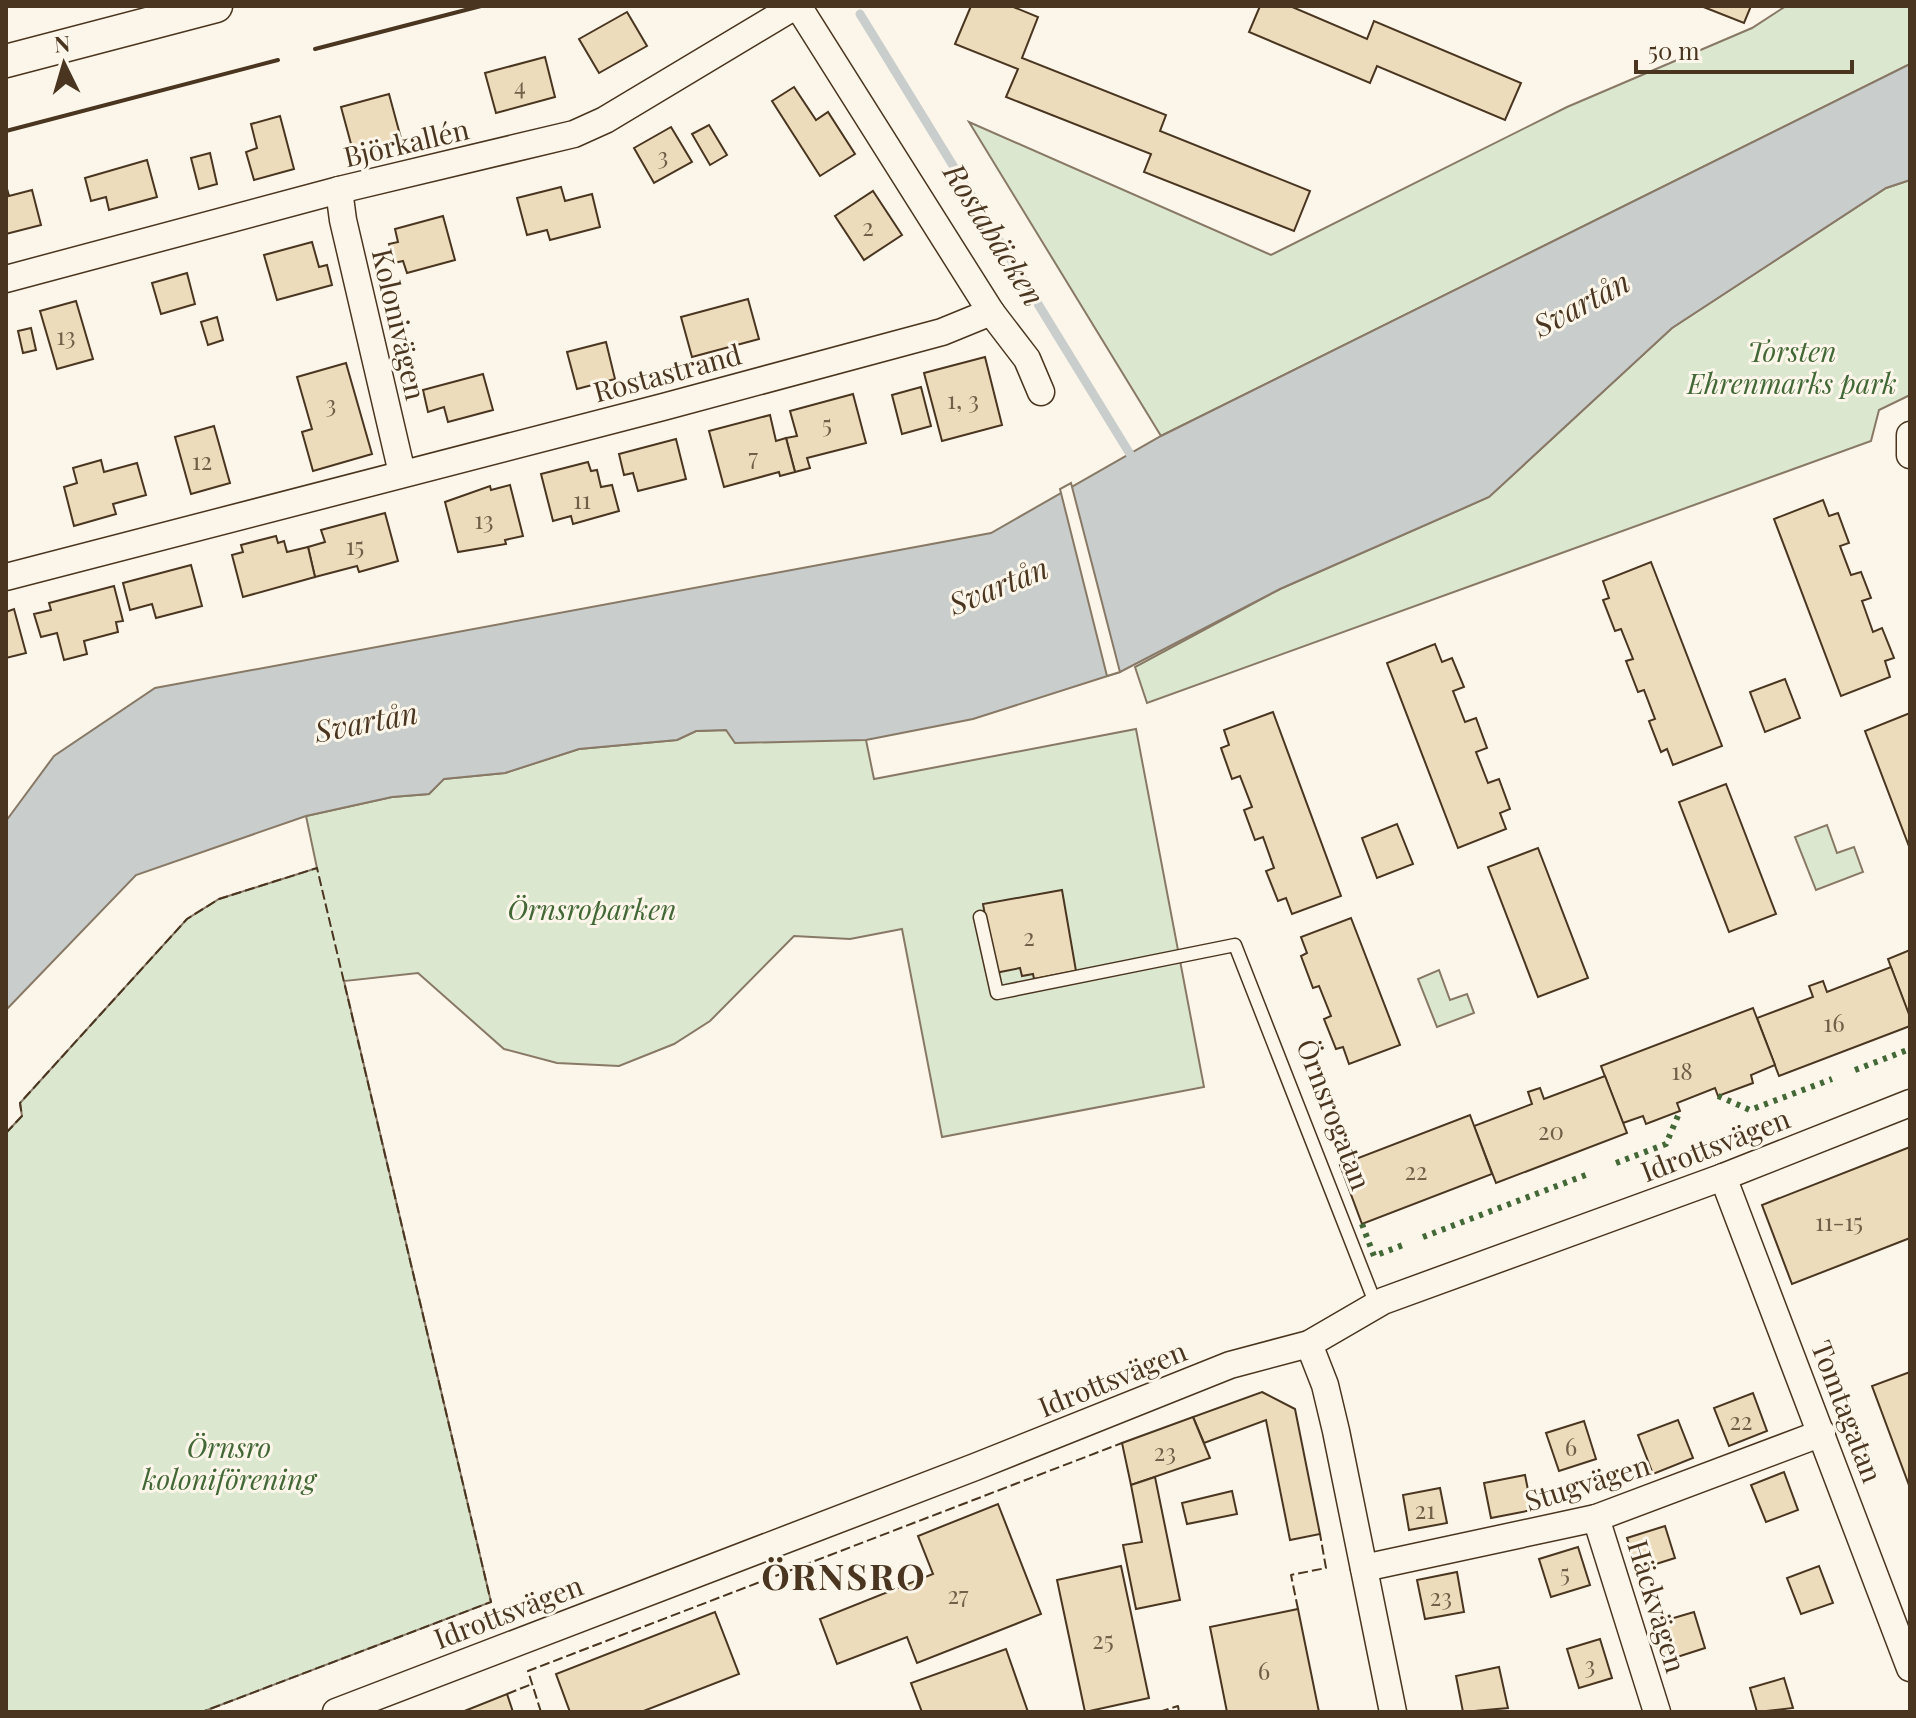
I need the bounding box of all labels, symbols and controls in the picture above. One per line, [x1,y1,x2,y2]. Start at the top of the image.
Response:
north arrow [24,24,104,104]
scale bar [1636,24,1852,74]
text: N [53,27,72,59]
text: 50 m [1648,34,1700,66]
house number: 4 [514,69,526,101]
street label: Björkallén [340,110,473,174]
house number: 3 [658,139,668,171]
water label: Rostabäcken [935,154,1055,313]
house number: 2 [862,210,874,242]
street label: Kolonivägen [365,245,435,404]
water label: Svartån [1525,261,1636,346]
house number: 13 [56,319,76,351]
park label: Torsten Ehrenmarks park [1686,332,1897,401]
street label: Rostastrand [589,335,745,409]
house number: 1, 3 [947,383,979,415]
house number: 3 [326,387,336,419]
house number: 5 [822,407,832,439]
house number: 7 [748,440,758,472]
house number: 12 [192,444,212,476]
house number: 11 [573,483,591,515]
house number: 13 [474,503,494,535]
house number: 15 [346,529,364,561]
water label: Svartån [941,547,1054,623]
water label: Svartån [310,691,421,751]
park label: Örnsroparken [508,890,676,927]
house number: 2 [1023,920,1035,952]
house number: 16 [1823,1006,1845,1038]
street label: Örnsrogatan [1289,1033,1381,1195]
house number: 18 [1671,1054,1693,1086]
street label: Idrottsvägen [1635,1099,1795,1189]
house number: 20 [1538,1114,1564,1146]
house number: 22 [1405,1154,1428,1186]
house number: 11-15 [1815,1205,1863,1237]
street label: Idrottsvägen [1032,1331,1192,1424]
street label: Tomtagatan [1804,1335,1892,1488]
house number: 22 [1730,1404,1753,1436]
park label: Örnsro koloniförening [141,1428,318,1497]
house number: 6 [1565,1430,1577,1462]
house number: 23 [1154,1435,1176,1467]
street label: Stugvägen [1520,1445,1654,1519]
house number: 21 [1415,1493,1435,1525]
street label: Häckvägen [1620,1535,1696,1677]
district label: ÖRNSRO [761,1551,927,1599]
house number: 5 [1560,1556,1570,1588]
street label: Idrottsvägen [428,1566,588,1656]
house number: 27 [947,1578,969,1610]
house number: 23 [1430,1580,1452,1612]
house number: 25 [1092,1623,1114,1655]
house number: 3 [1585,1648,1595,1680]
house number: 6 [1258,1654,1270,1686]

